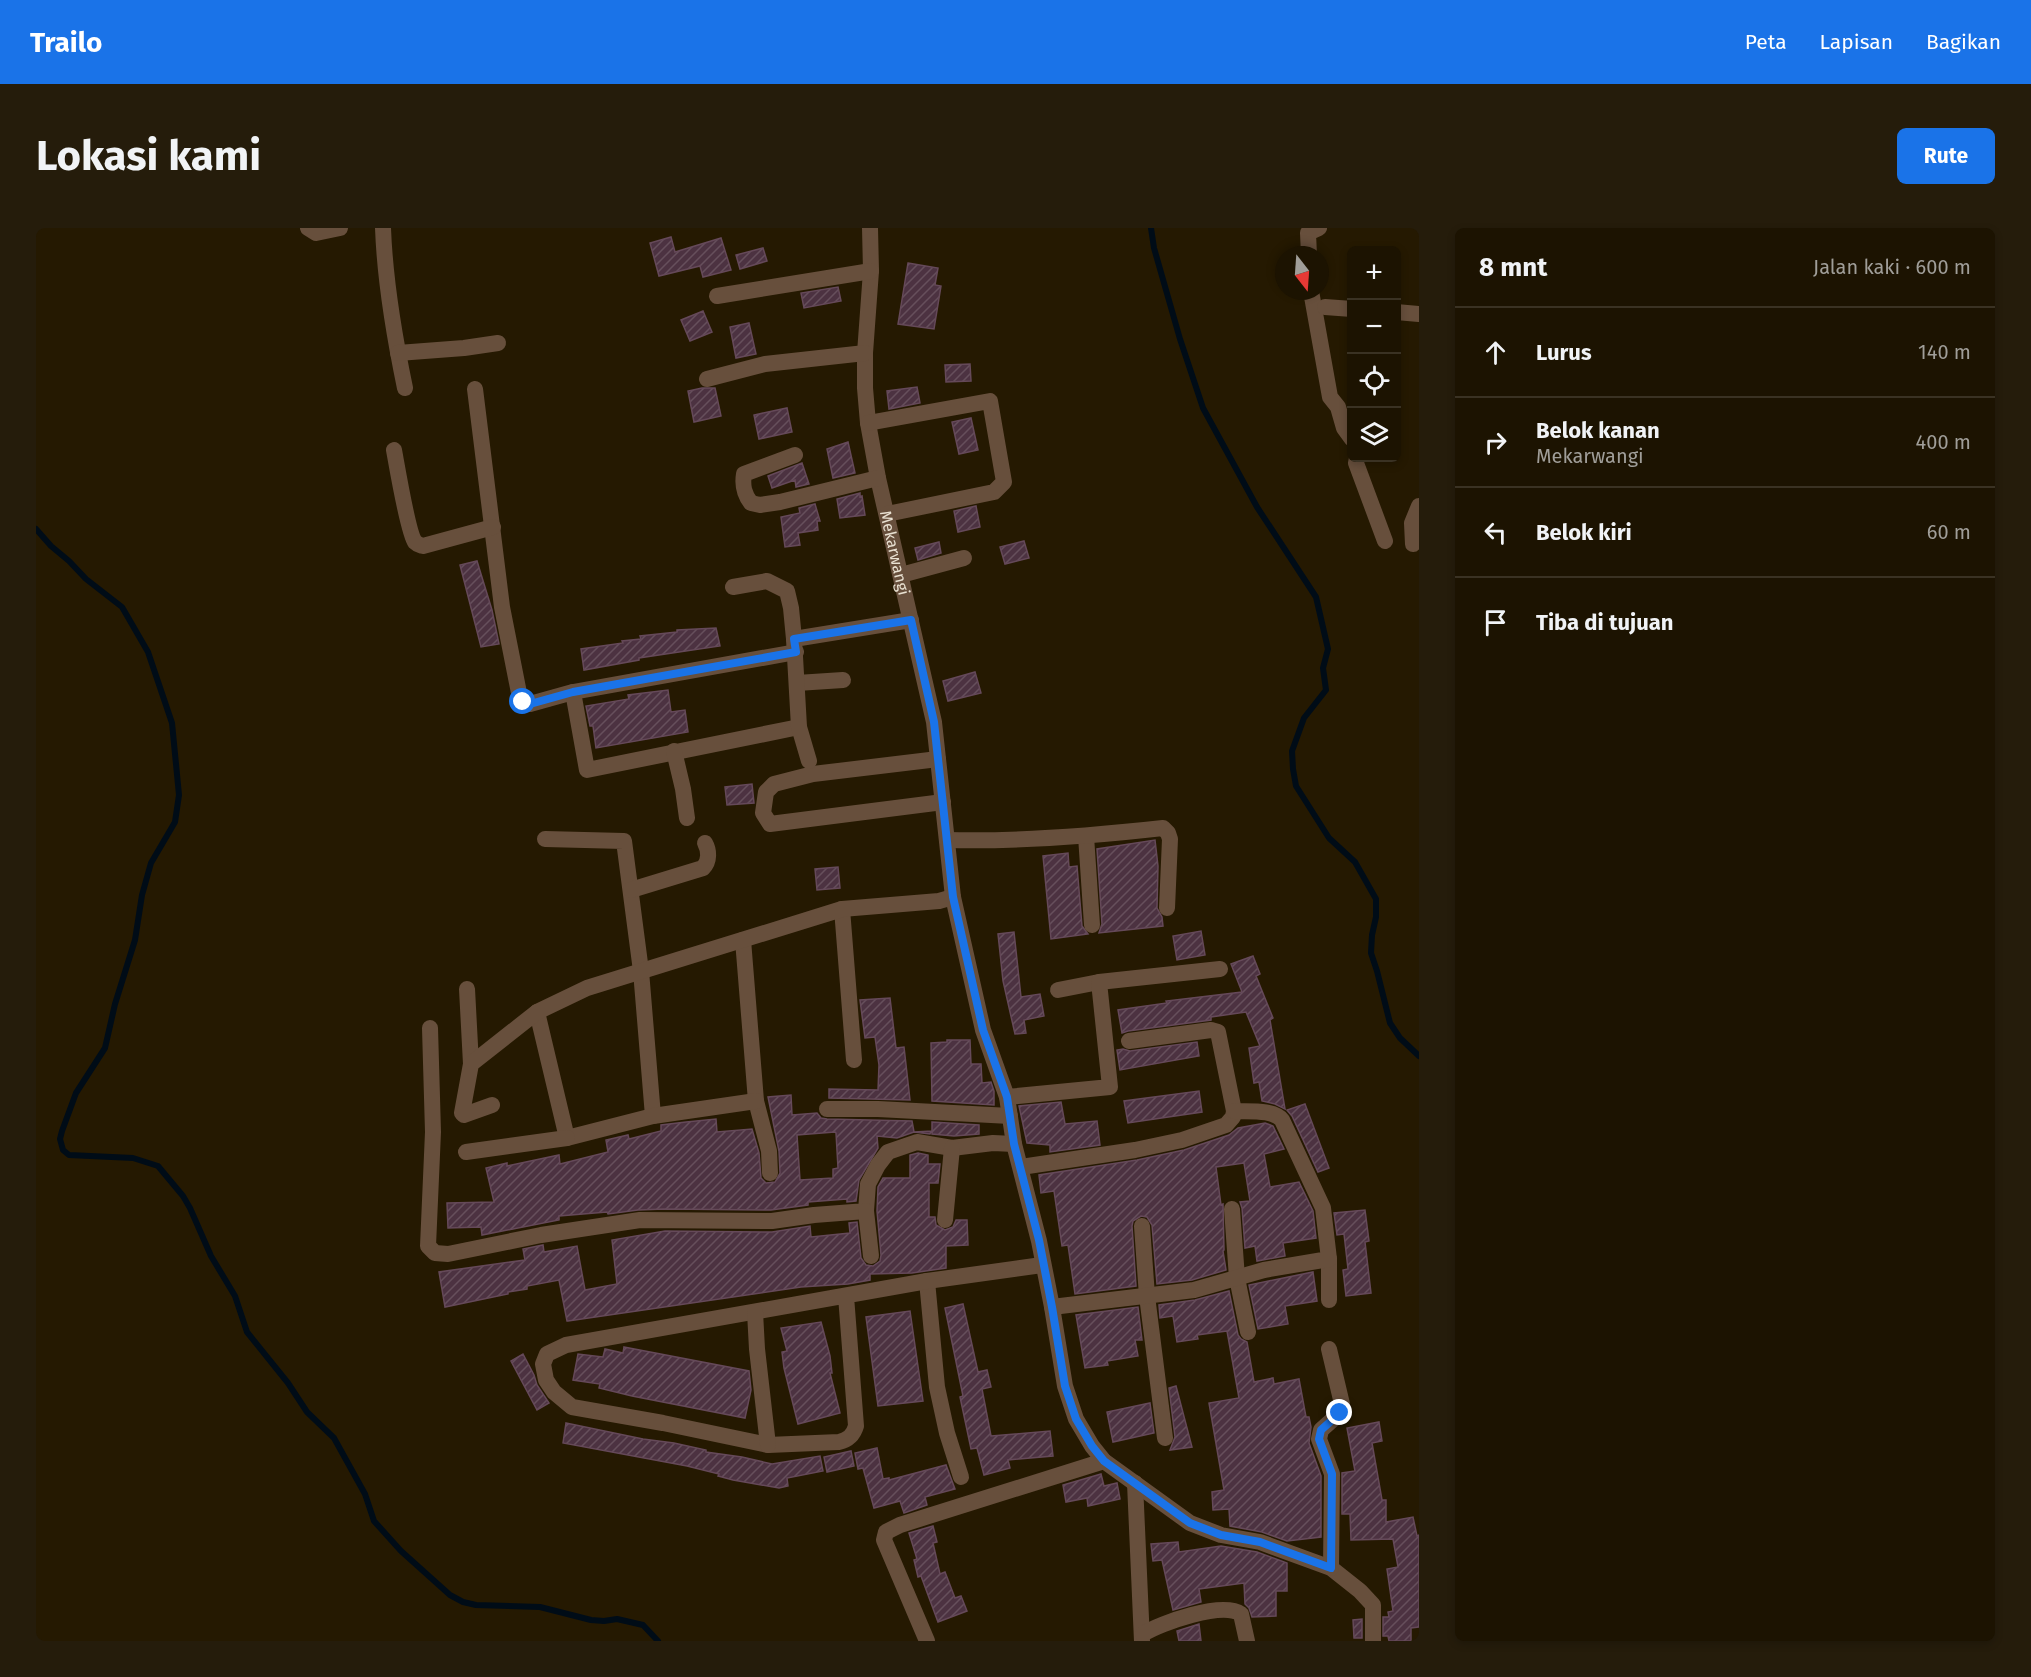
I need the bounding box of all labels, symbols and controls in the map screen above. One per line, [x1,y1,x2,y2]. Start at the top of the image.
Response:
text: Trailo [30,26,102,59]
text: Peta [1745,29,1787,55]
text: Lapisan [1820,29,1893,55]
text: Bagikan [1926,29,2001,55]
button: Rute [1897,128,1995,184]
text: Lokasi kami [36,131,261,181]
north arrow [1275,246,1329,300]
map controls [1347,246,1401,462]
button: + [1347,246,1401,300]
text: 8 mnt [1479,252,1547,283]
text: Jalan kaki · 600 m [1813,255,1971,279]
button: − [1347,300,1401,354]
icon: ahead [1479,336,1512,369]
text: Lurus [1536,339,1592,366]
text: 140 m [1918,340,1971,364]
button: locate [1347,354,1401,408]
button: layers [1347,408,1401,462]
text: Belok kanan [1536,417,1660,444]
icon: right [1479,426,1512,459]
text: 400 m [1916,430,1971,454]
text: Mekarwangi [1536,444,1644,468]
street label: Mekarwangi [876,509,914,597]
icon: left [1479,516,1512,549]
text: Belok kiri [1536,519,1632,546]
text: 60 m [1927,520,1971,544]
icon: arrive [1479,606,1512,639]
text: Tiba di tujuan [1536,609,1673,636]
route start [509,688,535,714]
route end [1326,1399,1352,1425]

